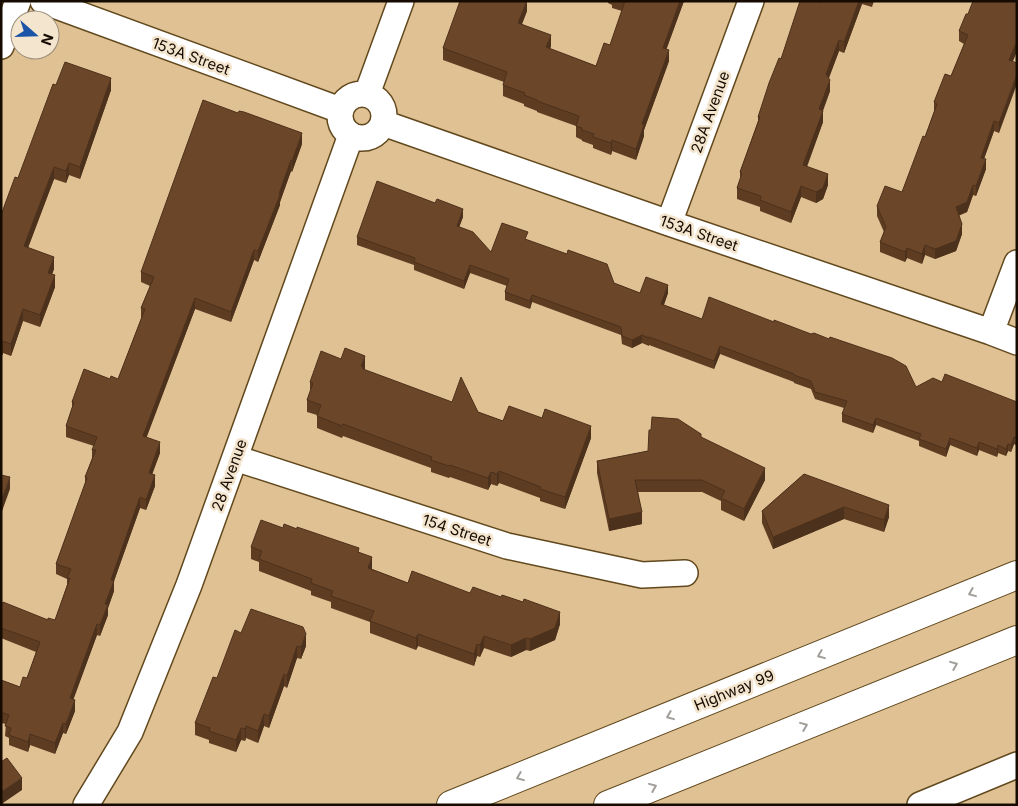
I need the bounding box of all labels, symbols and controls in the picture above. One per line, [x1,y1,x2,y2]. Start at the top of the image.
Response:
north arrow [10,10,60,60]
text: N [38,32,57,48]
street label: 153A Street [150,33,233,79]
street label: 28A Avenue [686,68,734,156]
street label: 153A Street [657,211,741,255]
street label: 28 Avenue [207,436,251,514]
street label: 154 Street [420,510,494,550]
one-way arrow [968,588,976,598]
one-way arrow [817,648,826,659]
one-way arrow [949,661,958,671]
street label: Highway 99 [691,665,777,715]
one-way arrow [667,710,675,720]
one-way arrow [799,722,807,732]
one-way arrow [516,771,525,781]
one-way arrow [648,782,657,793]

